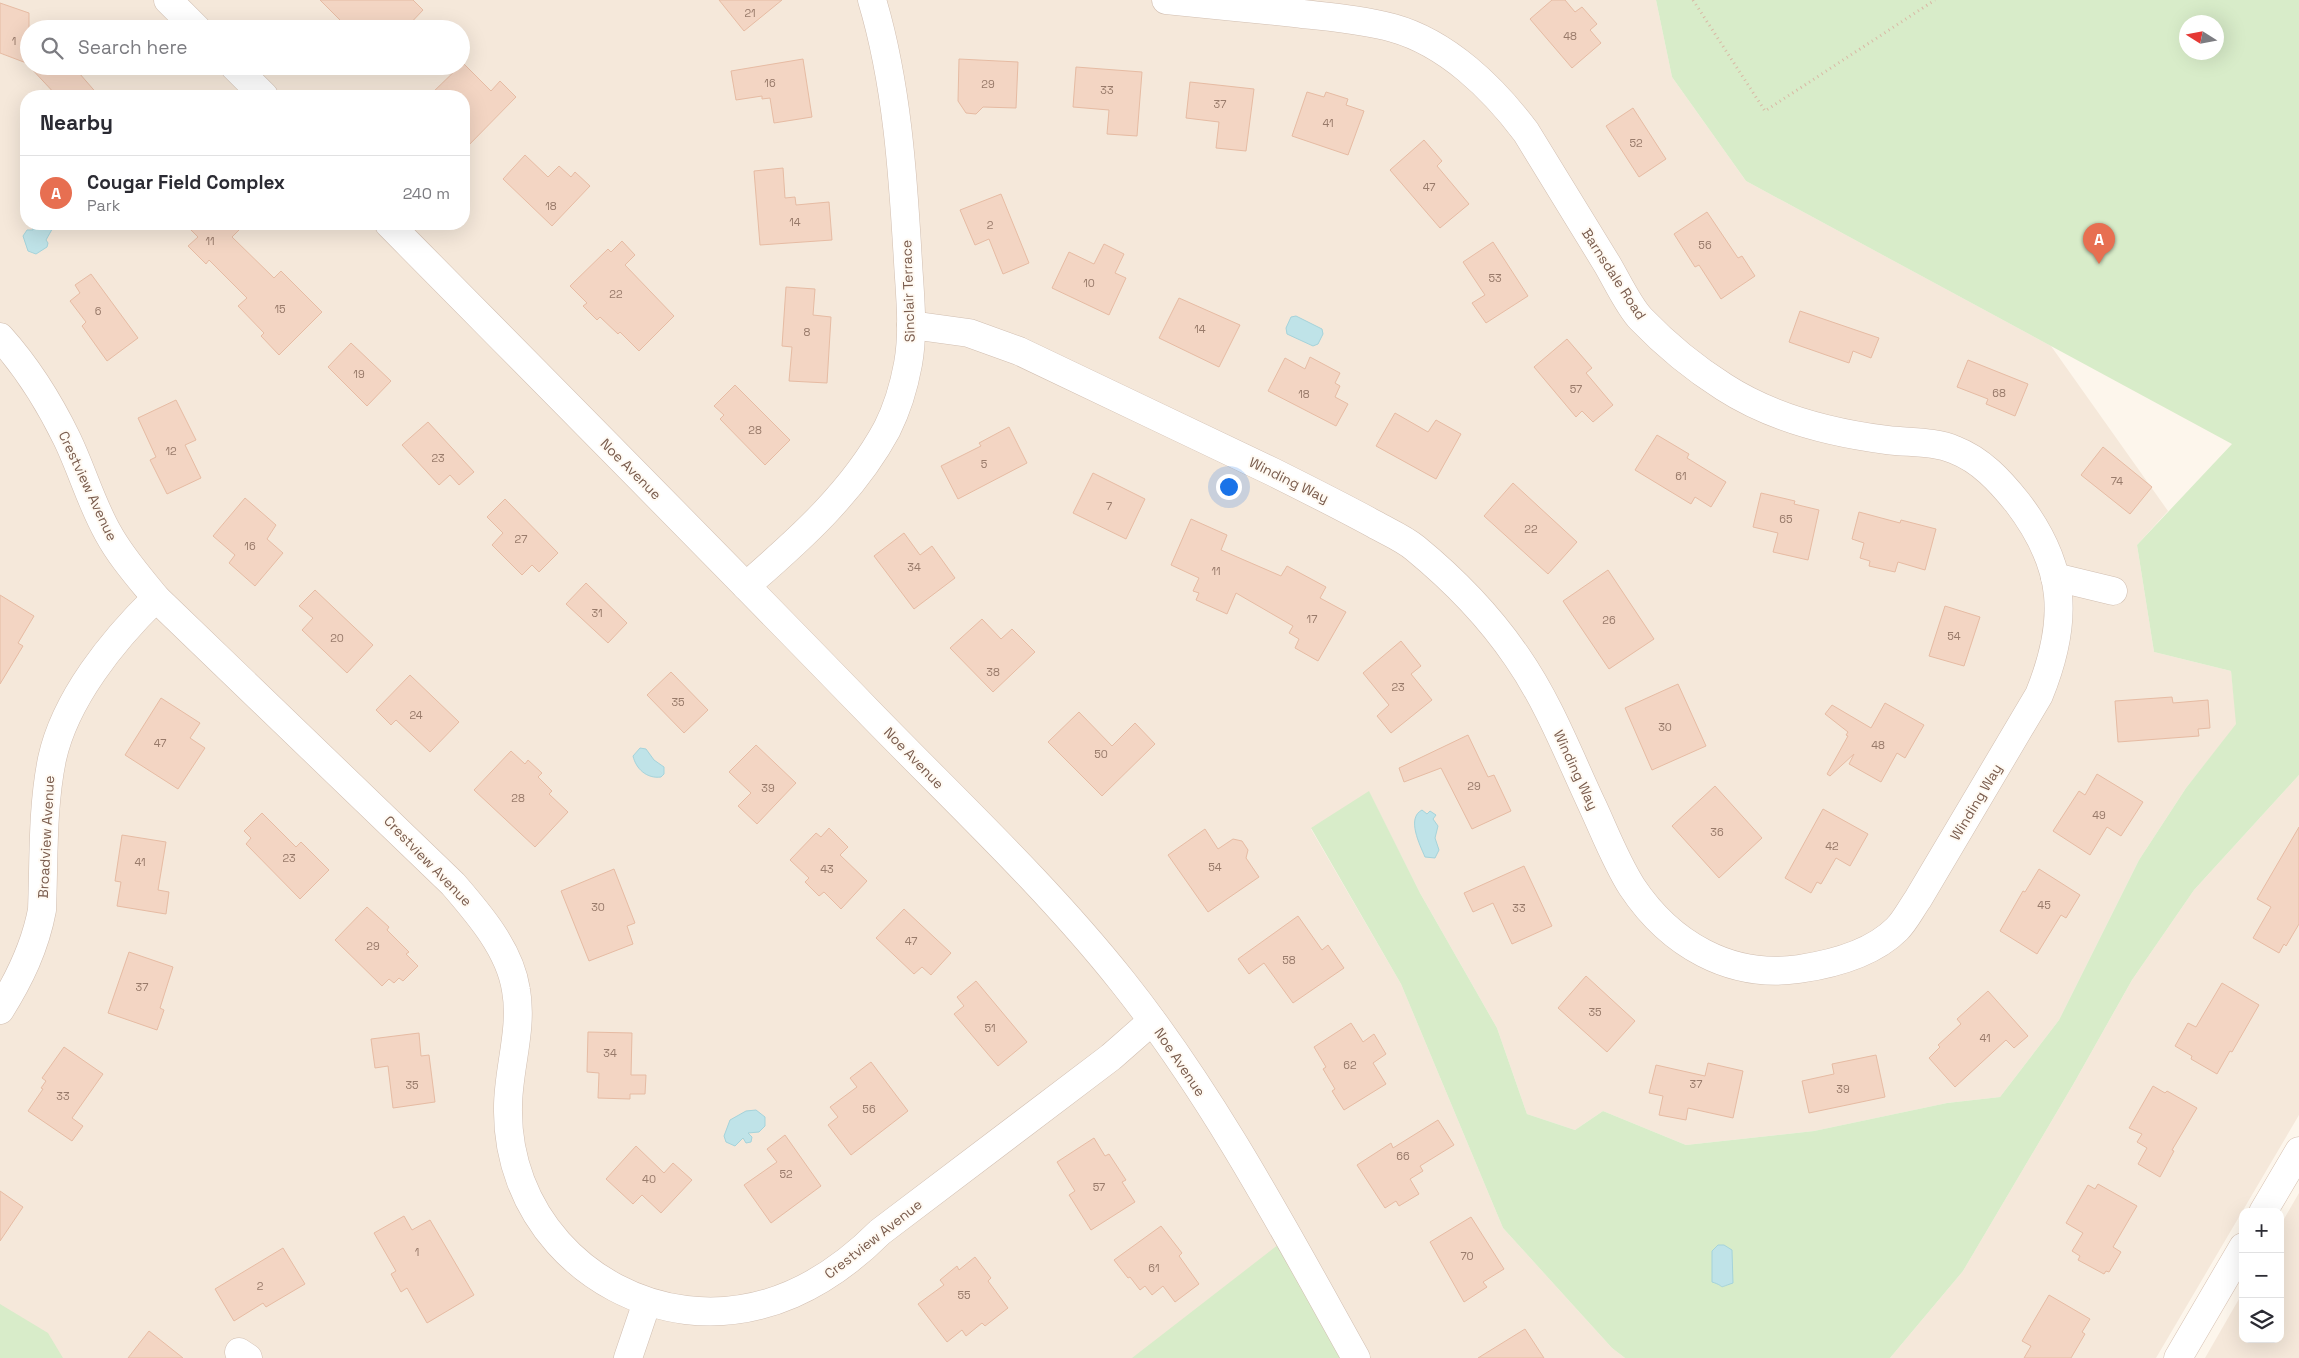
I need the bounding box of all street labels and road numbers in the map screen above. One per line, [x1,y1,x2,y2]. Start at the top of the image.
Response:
street label: Barnsdale Road [1578,225,1650,323]
street label: Sinclair Terrace [897,240,919,342]
street label: Crestview Avenue [55,428,121,544]
street label: Noe Avenue [597,435,665,503]
street label: Winding Way [1246,453,1332,507]
street label: Noe Avenue [880,723,948,793]
street label: Winding Way [1550,727,1602,813]
street label: Winding Way [1946,760,2006,844]
street label: Broadview Avenue [34,775,58,899]
street label: Crestview Avenue [380,812,476,910]
street label: Noe Avenue [1150,1024,1210,1100]
street label: Crestview Avenue [821,1195,925,1283]

